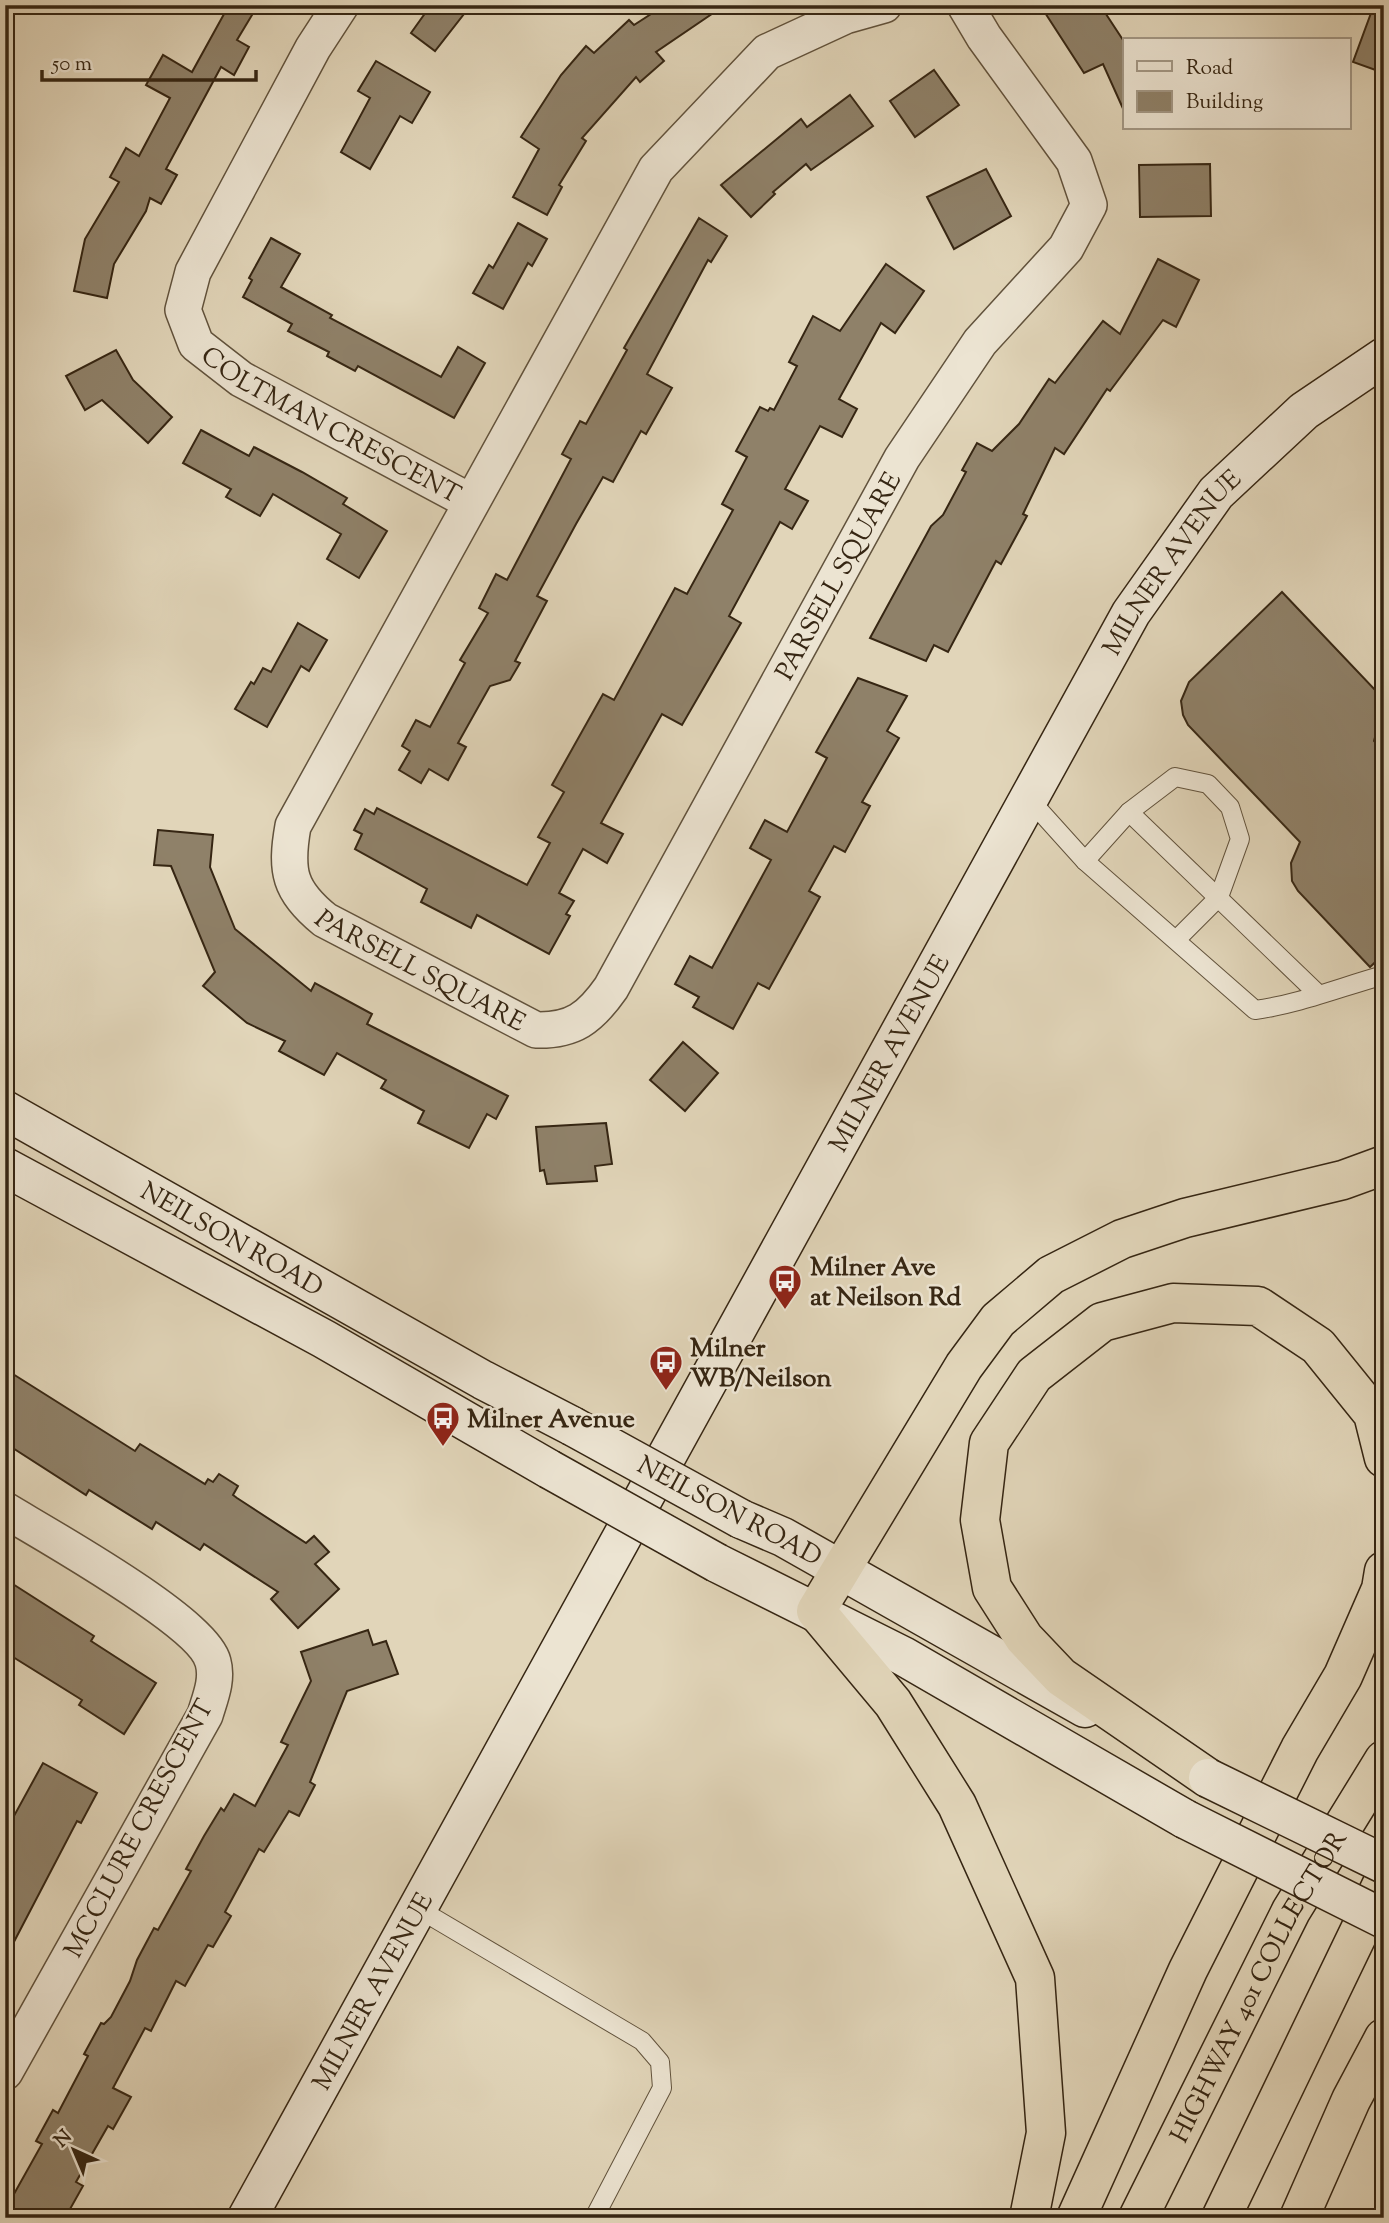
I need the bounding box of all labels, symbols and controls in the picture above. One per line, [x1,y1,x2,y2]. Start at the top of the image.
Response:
scale bar [42,38,256,82]
legend [1123,38,1350,130]
text: 50 m [51,50,92,80]
text: Road [1186,54,1233,84]
text: Building [1186,88,1263,118]
street label: COLTMAN CRESCENT [192,338,467,514]
street label: MILNER AVENUE [1095,462,1251,663]
street label: PARSELL SQUARE [767,466,912,688]
street label: PARSELL SQUARE [305,902,532,1042]
street label: MILNER AVENUE [821,948,960,1160]
street label: NEILSON ROAD [133,1174,329,1307]
place label: Milner Ave at Neilson Rd [810,1250,962,1317]
bus stop icon: Milner Ave at Neilson Rd [766,1262,804,1311]
place label: Milner WB/Neilson [690,1331,832,1398]
bus stop icon: Milner WB/Neilson [647,1343,685,1392]
bus stop icon: Milner Avenue [424,1399,462,1448]
place label: Milner Avenue [467,1402,635,1439]
street label: NEILSON ROAD [630,1448,828,1577]
street label: MCCLURE CRESCENT [56,1693,224,1965]
street label: HIGHWAY 401 COLLECTOR [1162,1824,1357,2150]
street label: MILNER AVENUE [305,1887,444,2098]
north arrow [38,2114,108,2184]
text: N [49,2125,79,2155]

